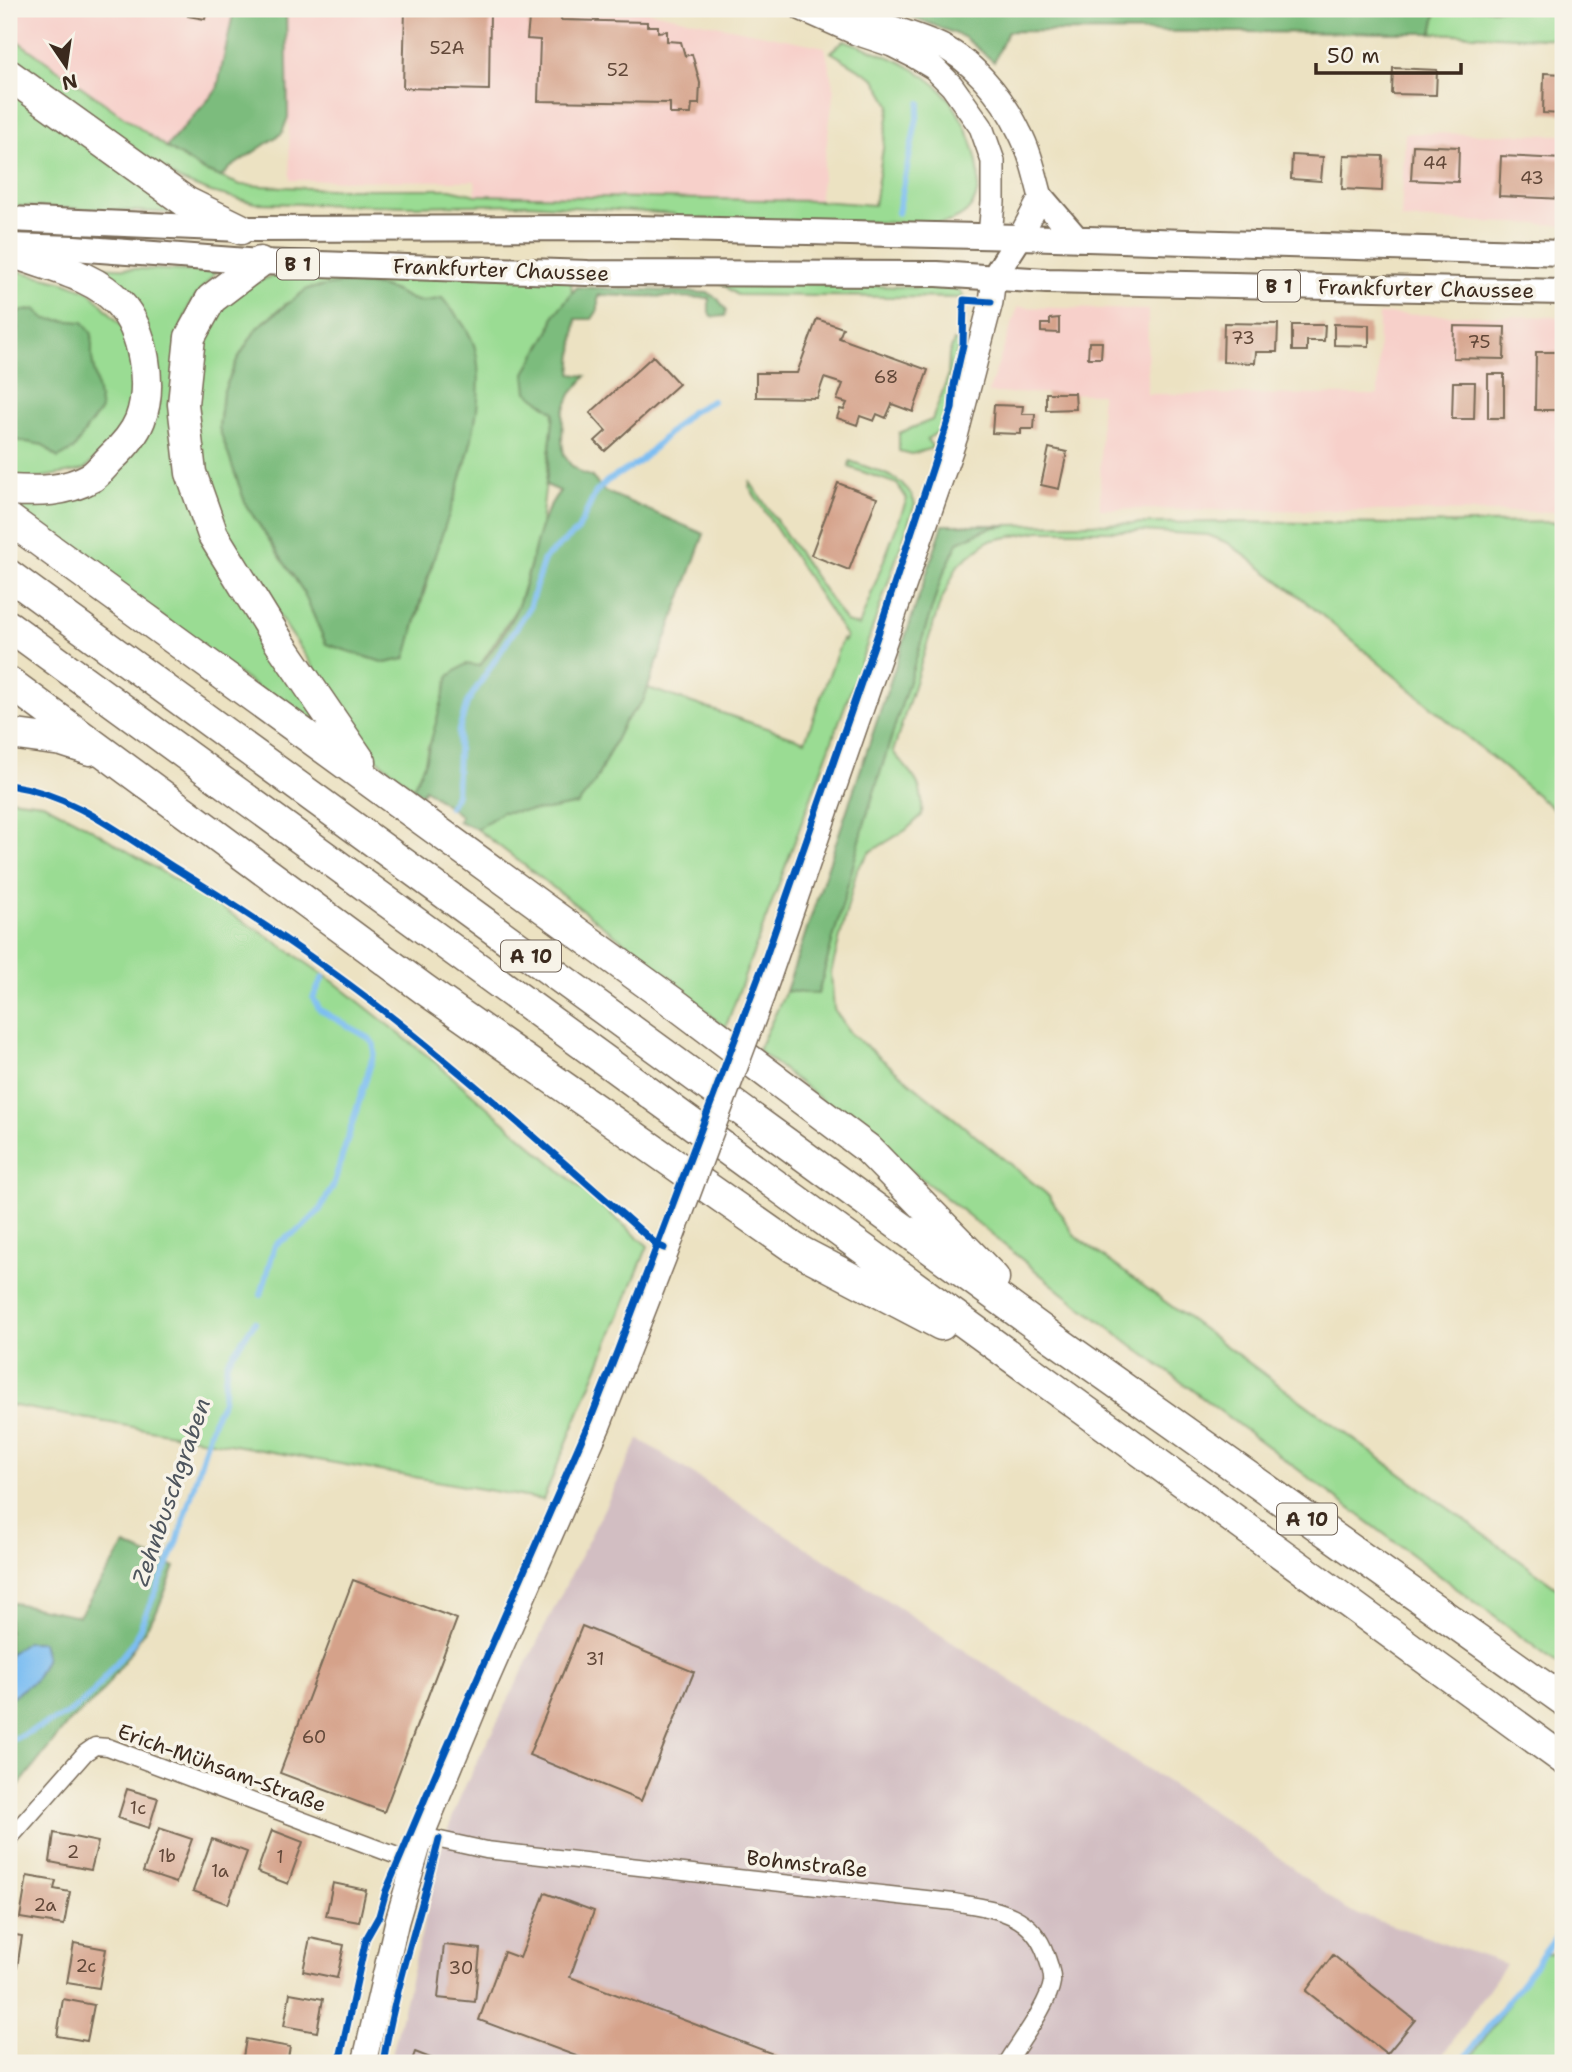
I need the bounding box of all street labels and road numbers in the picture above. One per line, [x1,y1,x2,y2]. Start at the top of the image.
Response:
road number: B 1 [277,248,319,280]
street label: Frankfurter Chaussee [392,252,610,288]
road number: B 1 [1258,270,1300,302]
street label: Frankfurter Chaussee [1318,273,1534,305]
road number: A 10 [501,940,561,972]
road number: A 10 [1277,1504,1337,1534]
street label: Erich-Mühsam-Straße [114,1717,330,1819]
street label: Bohmstraße [745,1844,869,1884]

